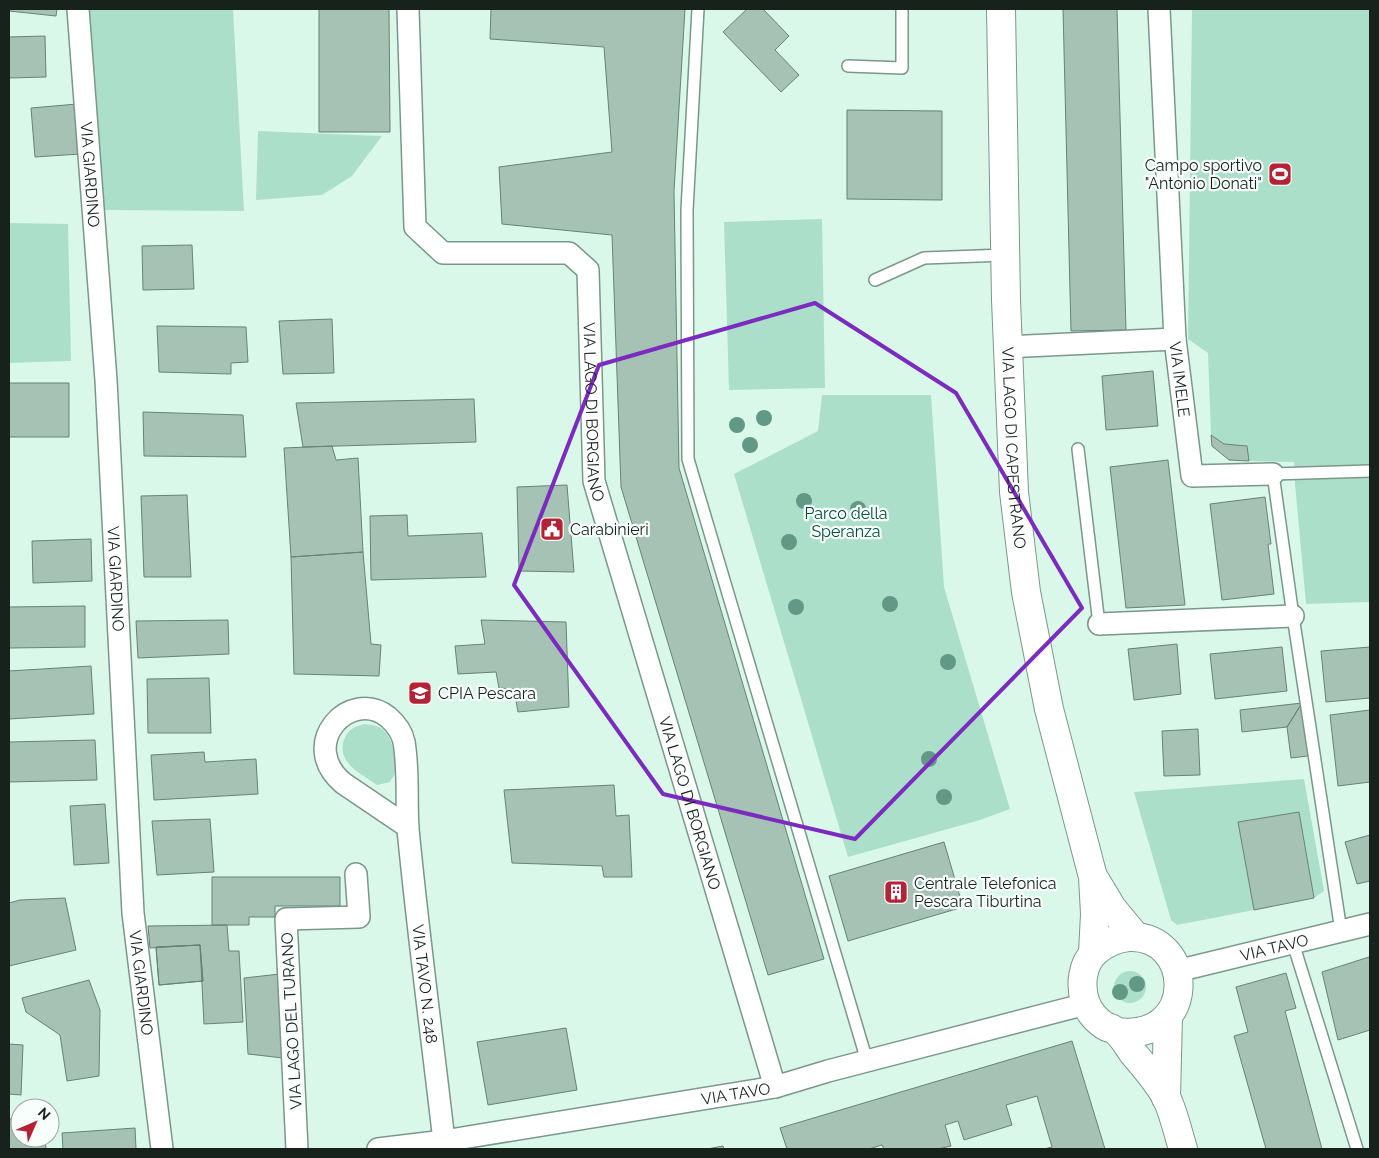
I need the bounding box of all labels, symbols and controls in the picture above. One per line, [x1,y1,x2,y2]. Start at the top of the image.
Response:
street label: VIA GIARDINO [77,121,103,228]
place label: Campo sportivo "Antonio Donati" [1145,156,1262,193]
sports icon: Campo sportivo "Antonio Donati" [1267,161,1293,187]
street label: VIA LAGO DI BORGIANO [579,322,609,504]
street label: VIA IMELE [1165,340,1194,419]
street label: VIA LAGO DI CAPESTRANO [998,346,1030,550]
park label: Parco della Speranza [804,504,888,541]
public building icon: Carabinieri [539,516,565,542]
place label: Carabinieri [570,520,649,539]
street label: VIA GIARDINO [103,525,128,632]
school or university icon: CPIA Pescara [407,680,433,706]
place label: CPIA Pescara [438,684,536,703]
street label: VIA LAGO DI BORGIANO [655,714,725,892]
place label: Centrale Telefonica Pescara Tiburtina [914,874,1057,911]
building icon: Centrale Telefonica Pescara Tiburtina [883,879,909,905]
street label: VIA TAVO N. 248 [408,923,441,1045]
street label: VIA GIARDINO [125,929,157,1036]
street label: VIA TAVO [1238,930,1310,965]
street label: VIA LAGO DEL TURANO [277,932,306,1110]
street label: VIA TAVO [700,1079,772,1109]
north arrow [10,1098,60,1148]
text: N [35,1104,54,1123]

